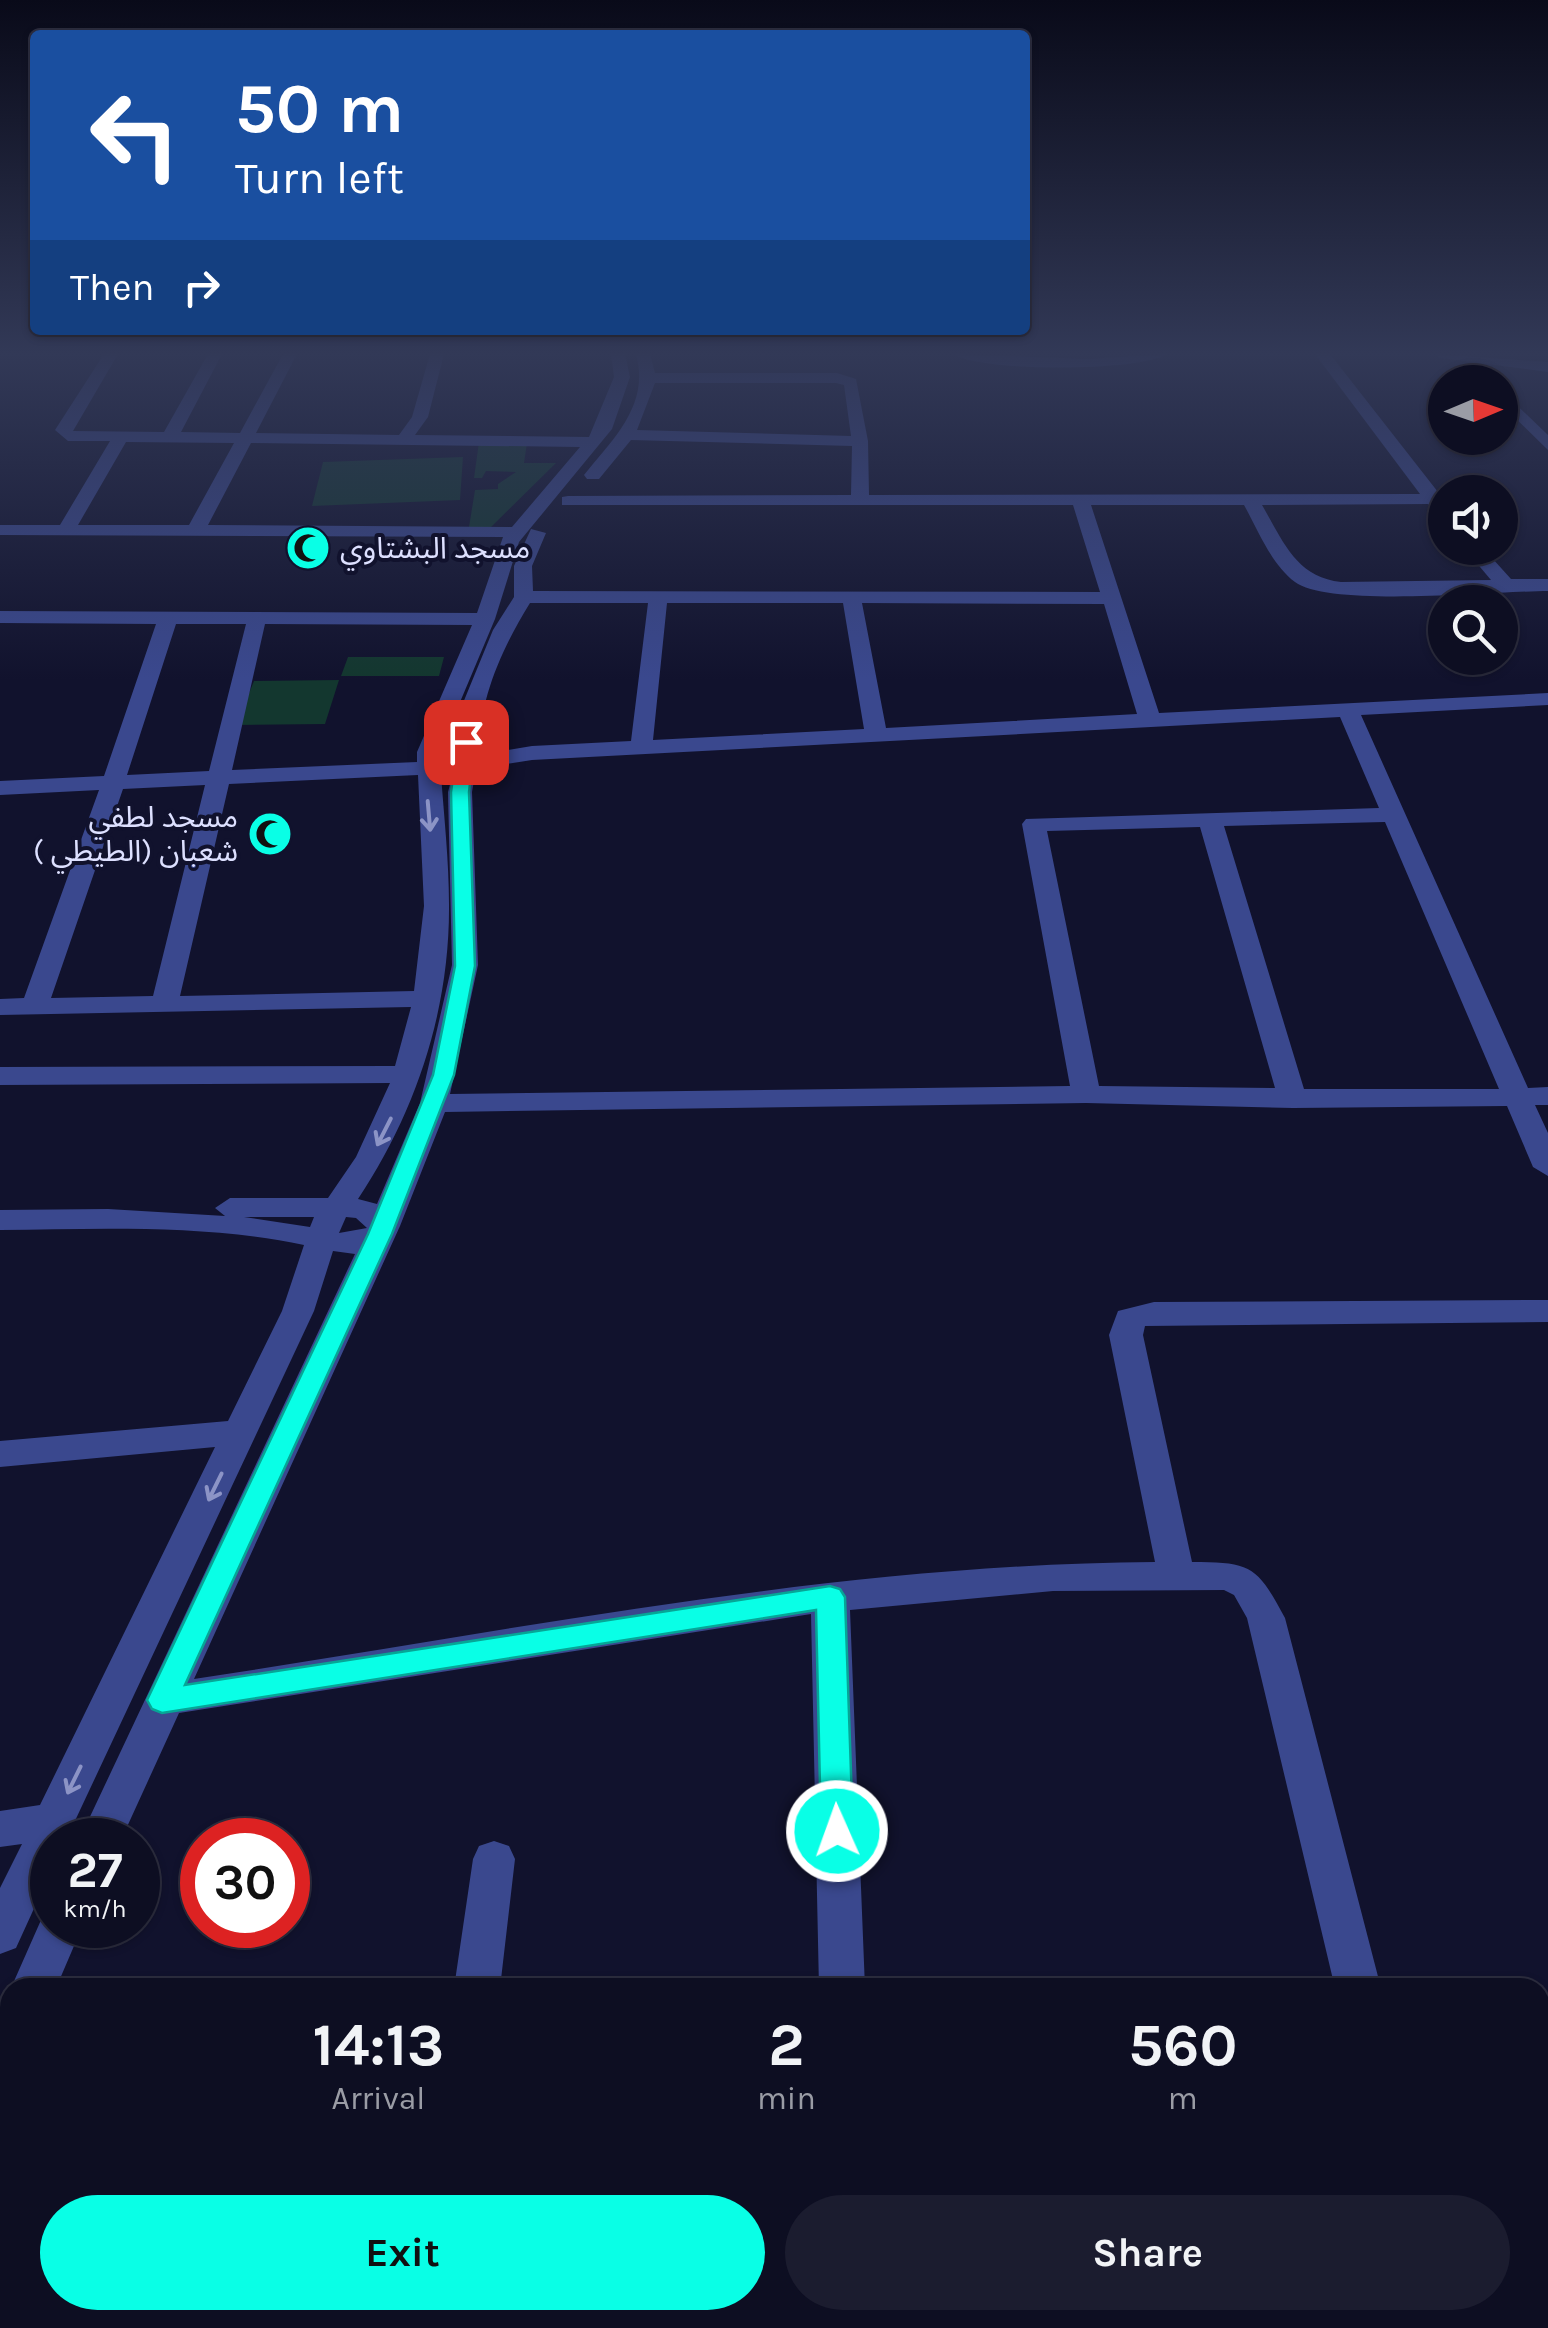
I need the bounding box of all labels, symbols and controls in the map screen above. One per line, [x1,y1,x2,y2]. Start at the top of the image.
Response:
text: 50 m [235,68,404,150]
icon: left [70,70,200,200]
text: Turn left [235,152,404,204]
icon: right [174,260,229,315]
text: Then [70,265,154,310]
north arrow [1428,365,1518,455]
map controls [1428,365,1518,675]
button: sound [1428,475,1518,565]
mosque icon: مسجد البشتاوي [285,525,331,571]
place label: مسجد البشتاوي [340,530,530,571]
button: search [1428,585,1518,675]
pin [424,700,509,785]
icon: arrive [439,715,494,770]
place label: مسجد لطفي شعبان (الطيطي ) [33,799,238,874]
one-way arrow [419,800,438,832]
mosque icon: مسجد لطفي شعبان (الطيطي ) [247,811,293,857]
one-way arrow [374,1117,393,1147]
one-way arrow [205,1472,224,1501]
one-way arrow [63,1764,82,1794]
position arrow [785,1779,889,1883]
speed limit sign: 30 [180,1818,310,1948]
text: 27 [67,1841,123,1900]
text: km/h [63,1894,127,1923]
text: 14:13 [312,2010,444,2080]
text: 2 [768,2010,804,2080]
text: 560 [1128,2010,1237,2080]
text: Arrival [332,2080,425,2117]
text: min [757,2080,816,2117]
text: m [1168,2080,1198,2117]
button: Exit [40,2195,765,2310]
button: Share [785,2195,1510,2310]

